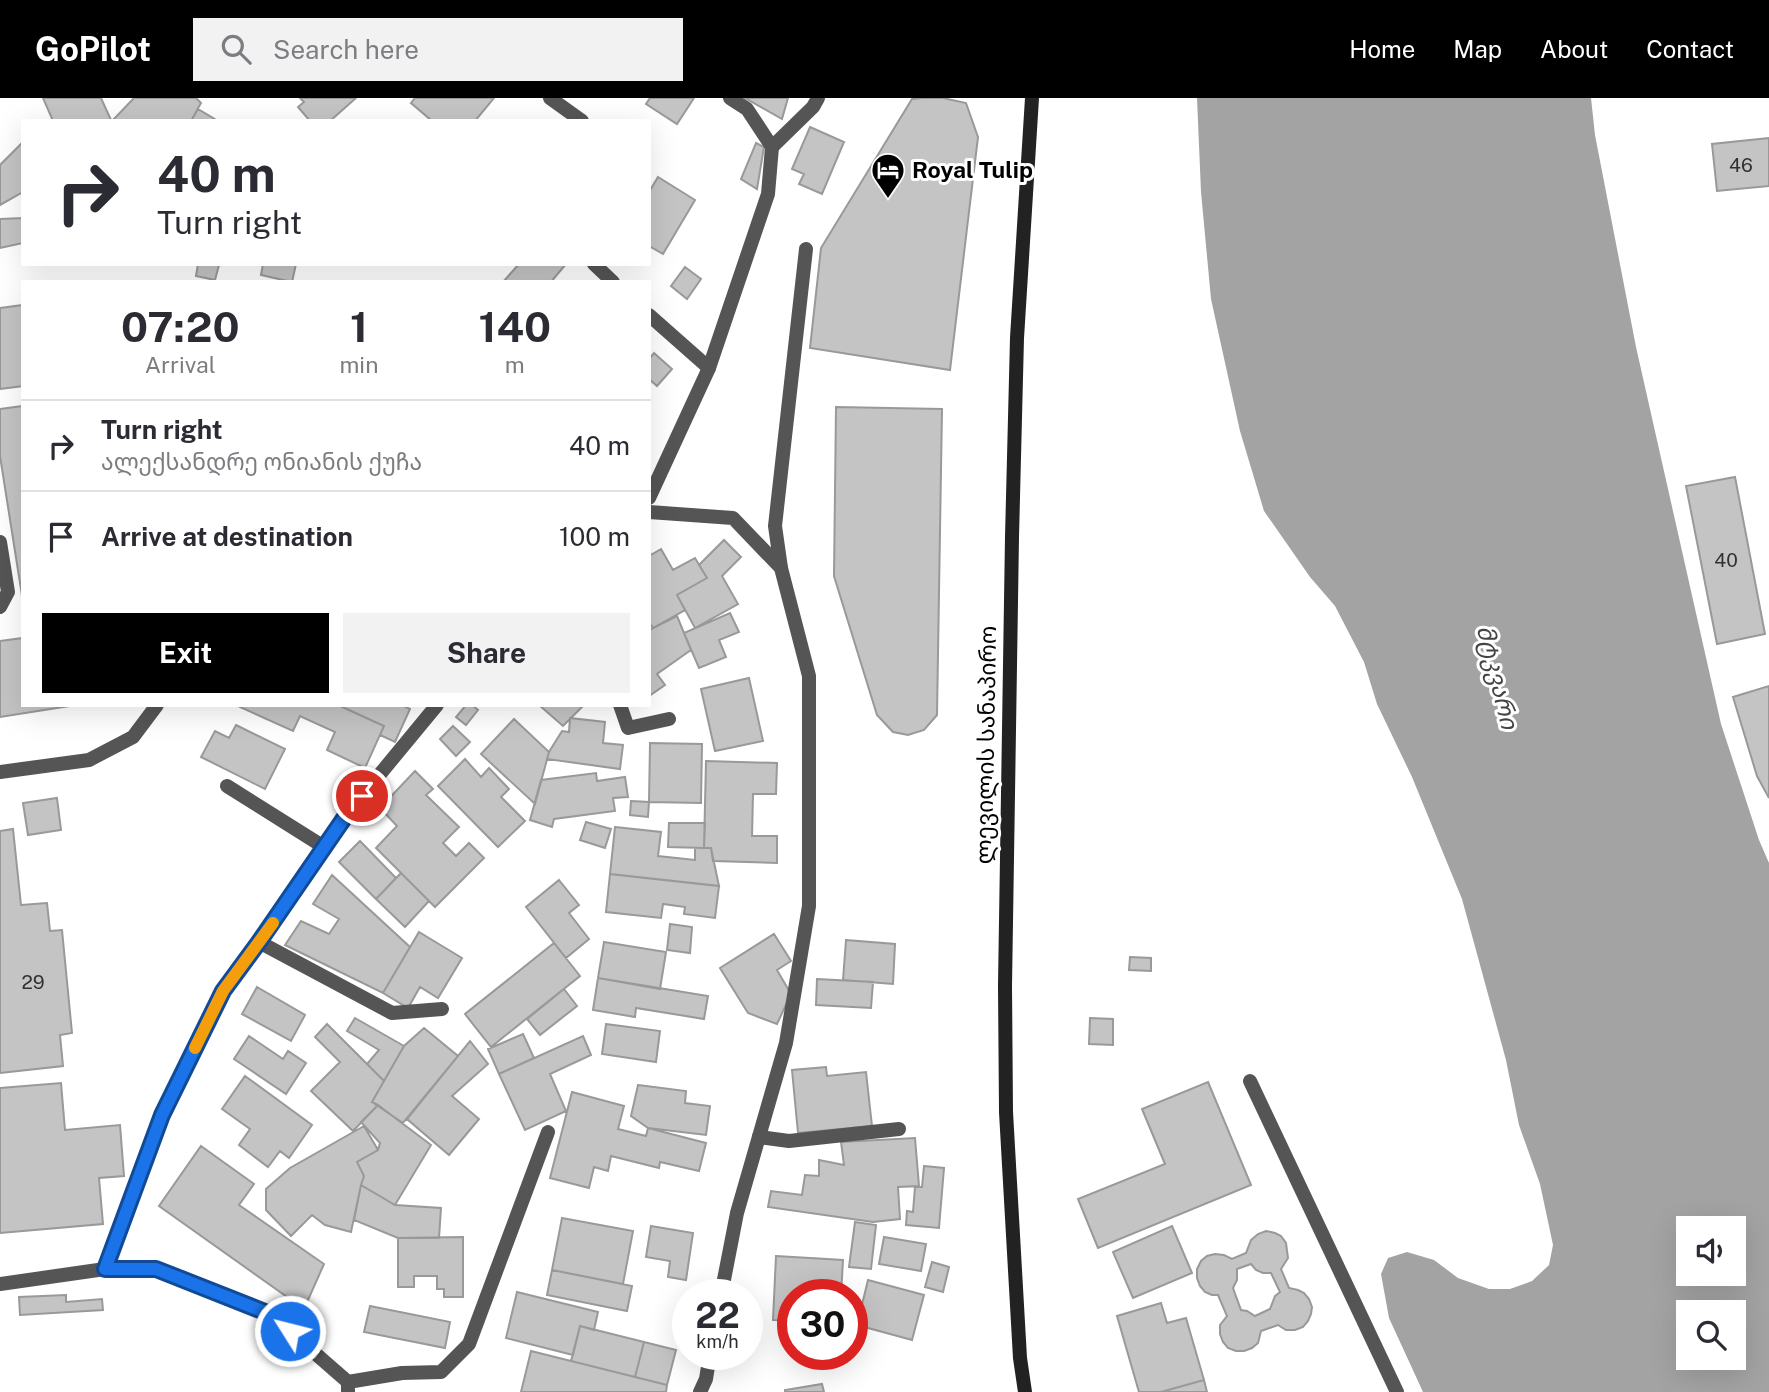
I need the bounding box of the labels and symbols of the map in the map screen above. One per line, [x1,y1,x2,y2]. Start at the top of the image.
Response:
hotel icon: Royal Tulip [869,151,907,200]
house number: 46 [1729,154,1753,176]
place label: Royal Tulip [912,156,1033,183]
house number: 40 [1714,549,1738,571]
water label: მტკვარი [1471,622,1525,733]
street label: ლევილის სანაპირო [970,625,1002,865]
pin [332,766,392,826]
house number: 29 [21,971,45,993]
speed limit sign: 30 [777,1279,868,1370]
position arrow [253,1294,327,1368]

